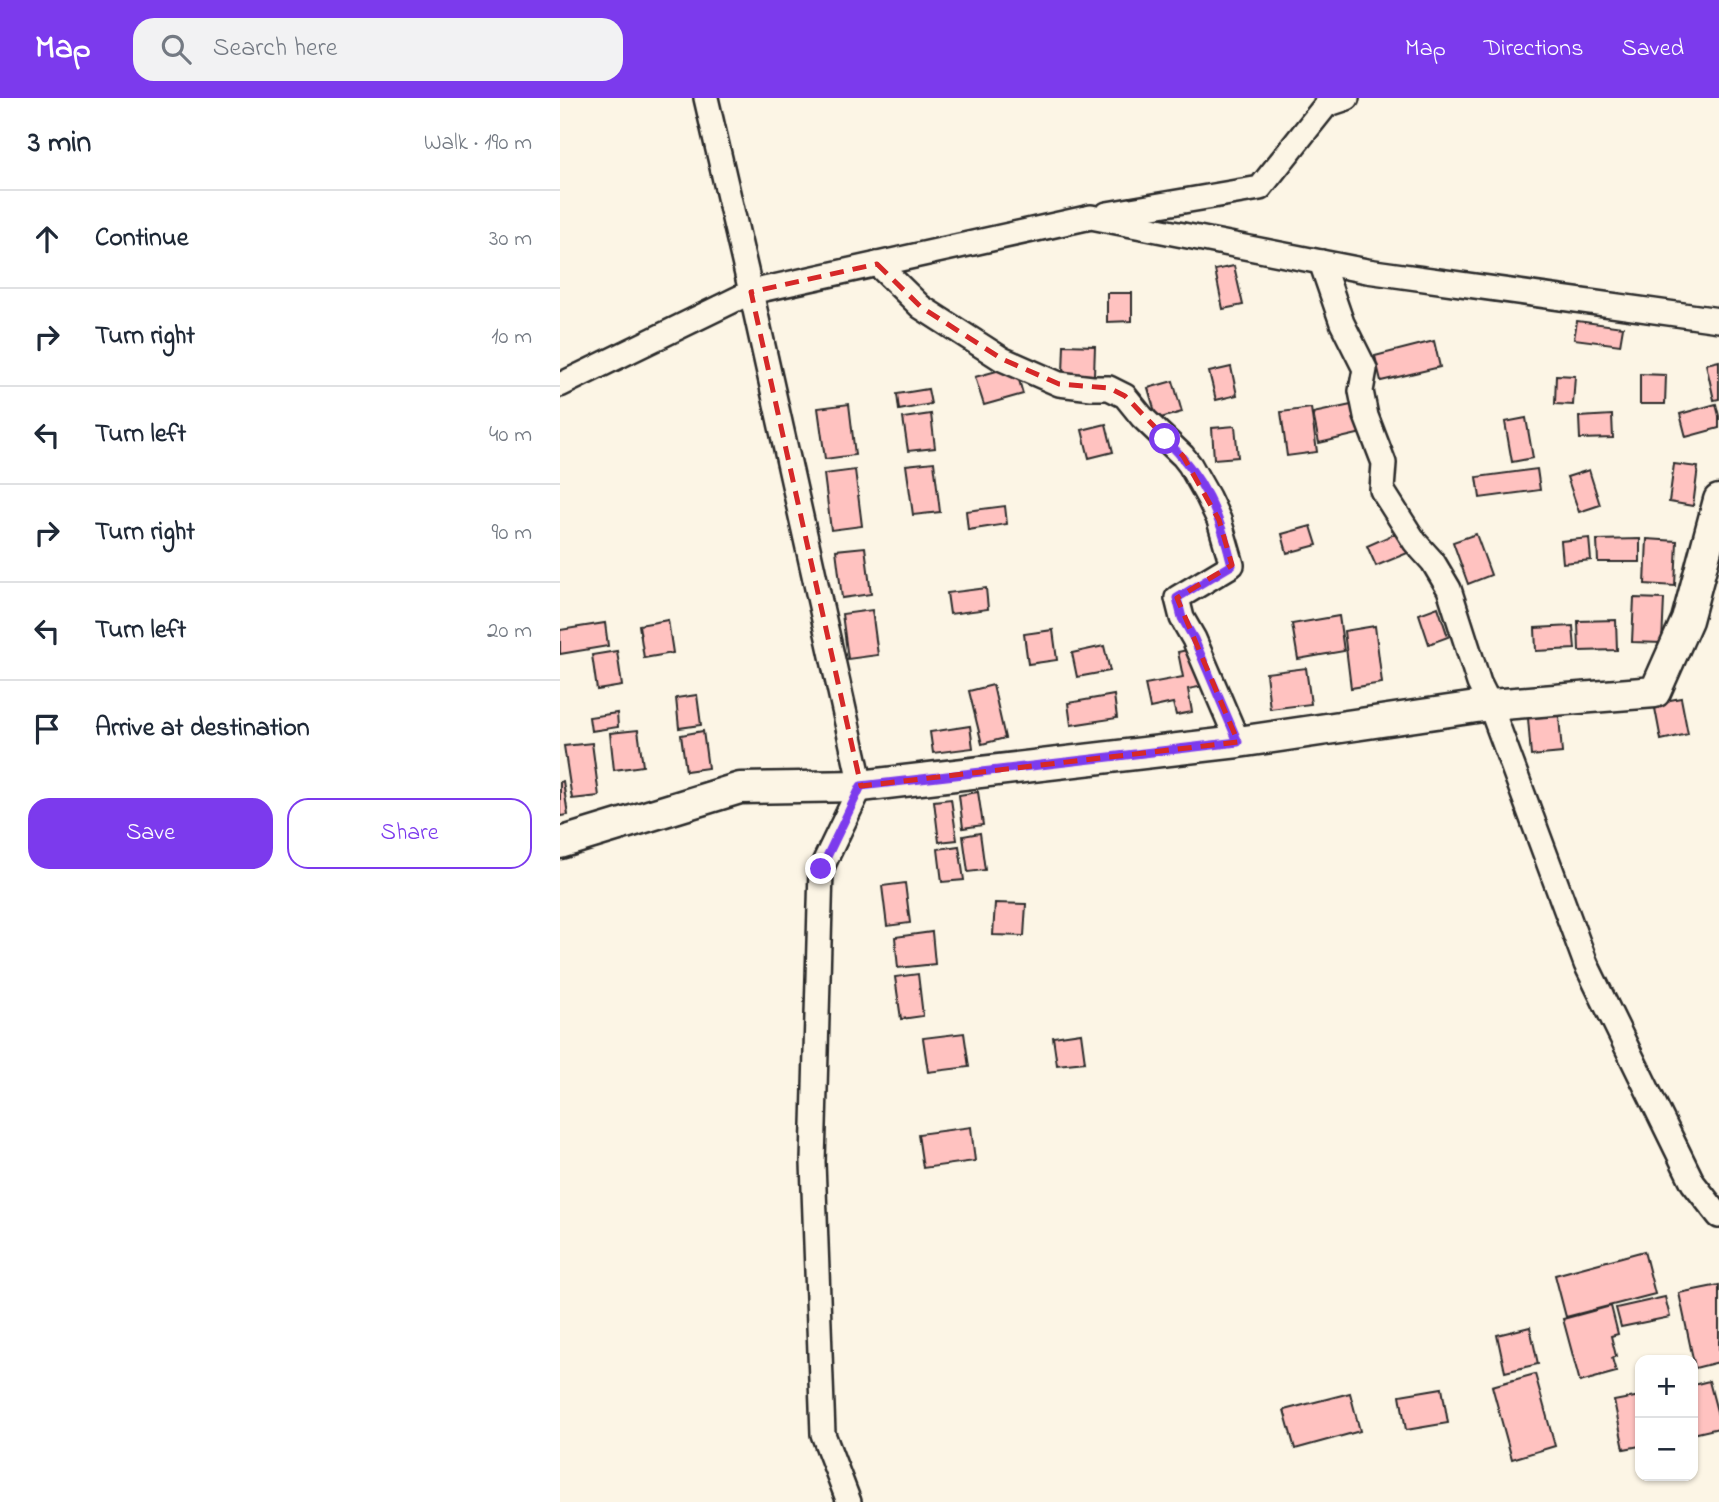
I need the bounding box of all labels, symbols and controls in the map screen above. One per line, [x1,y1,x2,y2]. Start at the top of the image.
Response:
search box [133,18,623,81]
text: Map [35,25,91,73]
icon: search [157,30,195,68]
text: Search here [213,30,337,68]
text: Map [1405,32,1446,67]
text: Directions [1484,32,1583,67]
text: Saved [1621,32,1684,67]
text: 3 min [28,122,91,166]
text: Walk · 190 m [424,127,532,160]
icon: ahead [28,220,66,258]
text: Continue [95,220,188,258]
text: 30 m [489,223,532,256]
icon: right [28,318,66,356]
text: Turn right [95,318,195,356]
text: 10 m [491,321,532,354]
icon: left [28,416,66,454]
text: Turn left [95,416,186,454]
text: 40 m [489,419,532,452]
route start [1149,423,1180,454]
icon: right [28,514,66,552]
text: Turn right [95,514,195,552]
text: 90 m [492,517,532,550]
icon: left [28,612,66,650]
text: Turn left [95,612,186,650]
text: 20 m [487,615,532,648]
icon: arrive [28,710,66,748]
text: Arrive at destination [95,710,310,748]
button: Save [28,798,273,869]
button: Share [287,798,532,869]
route end [805,853,836,884]
map controls [1635,1355,1698,1481]
button: + [1635,1355,1698,1418]
button: − [1635,1418,1698,1481]

